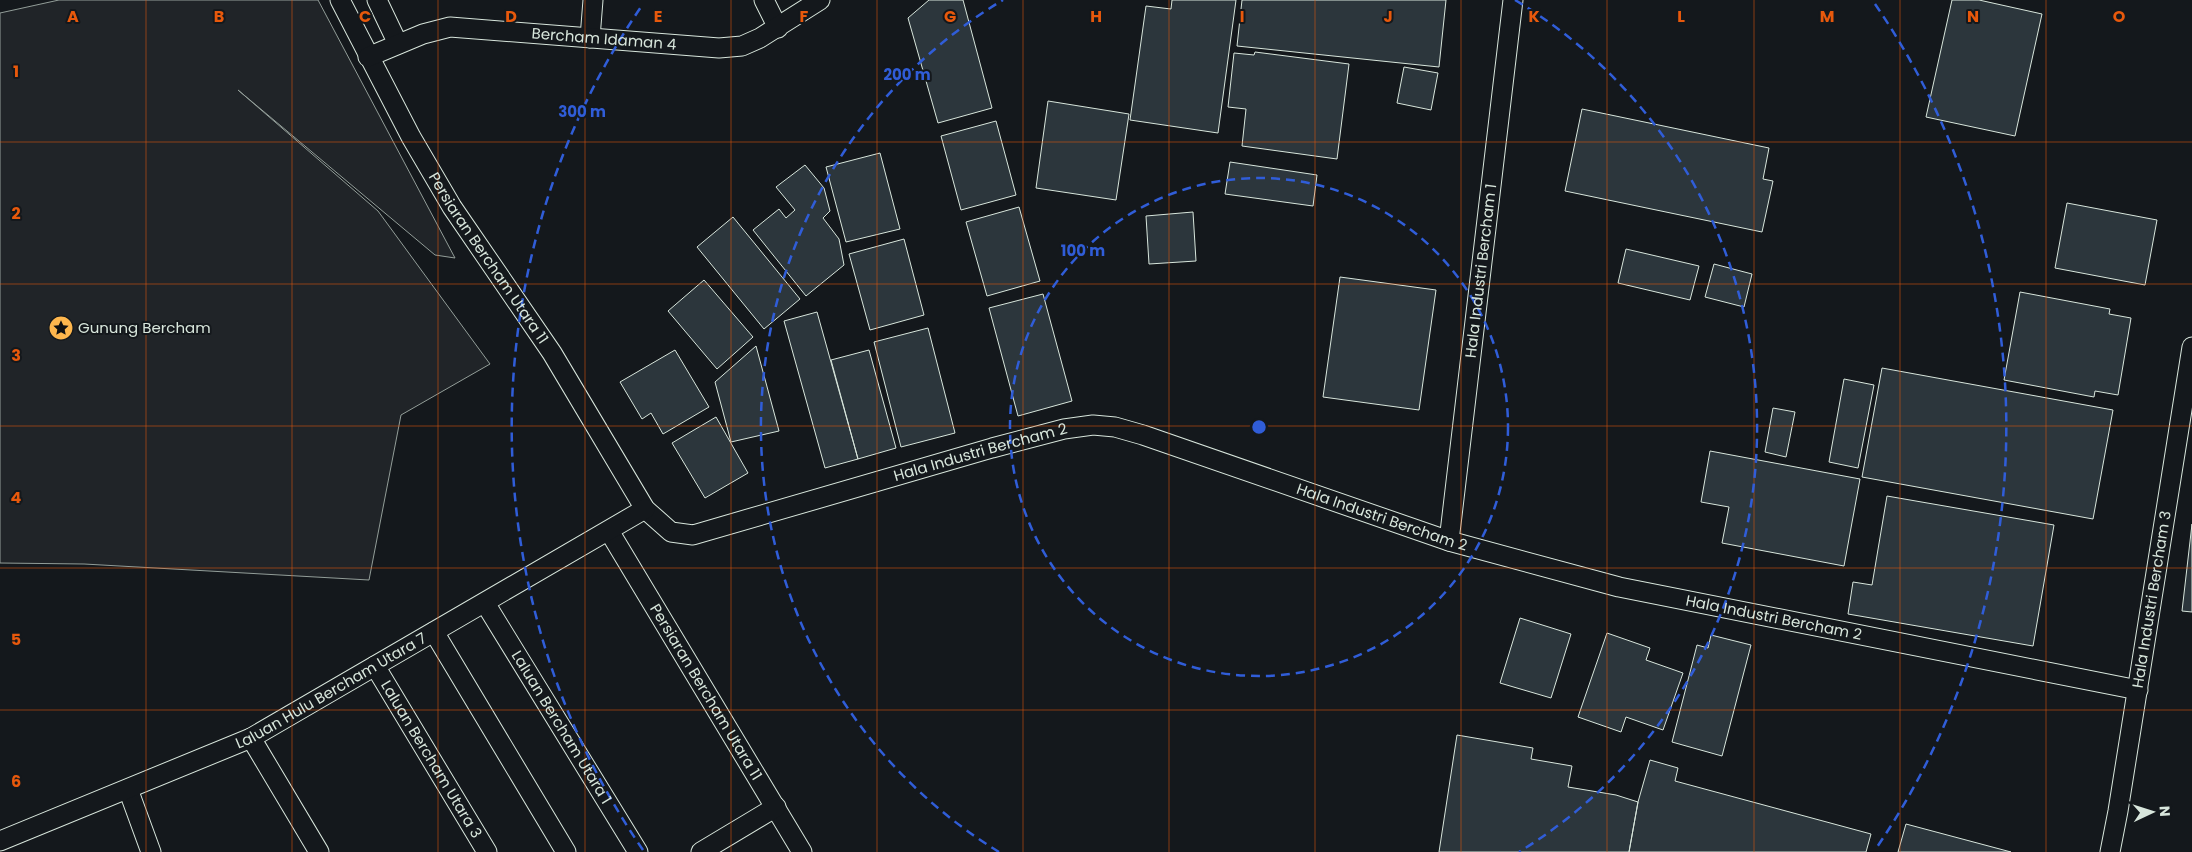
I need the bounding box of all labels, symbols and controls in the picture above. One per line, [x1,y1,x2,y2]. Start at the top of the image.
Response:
text: A [67,5,79,28]
text: B [214,5,224,28]
text: C [359,5,371,28]
text: D [505,5,517,28]
text: E [654,5,662,28]
text: F [800,5,809,28]
text: G [944,5,956,28]
text: H [1090,5,1102,28]
text: I [1240,5,1244,28]
text: J [1383,5,1393,28]
text: K [1528,5,1540,28]
text: L [1677,5,1685,28]
text: M [1820,5,1834,28]
text: N [1967,5,1979,28]
text: O [2113,5,2126,28]
street label: Bercham Idaman 4 [531,22,677,55]
text: 1 [13,60,19,83]
text: 200 m [883,64,931,85]
text: 300 m [558,101,606,122]
street label: Persiaran Bercham Utara 11 [424,168,554,348]
street label: Hala Industri Bercham 1 [1460,183,1501,359]
text: 2 [11,202,21,225]
text: 100 m [1061,240,1105,261]
place icon: Gunung Bercham [48,315,74,341]
place label: Gunung Bercham [78,317,211,338]
text: 3 [11,344,21,367]
street label: Hala Industri Bercham 2 [891,418,1069,486]
centre of rings [1250,418,1268,436]
street label: Hala Industri Bercham 2 [1294,478,1470,555]
text: 4 [11,486,22,509]
street label: Hala Industri Bercham 3 [2127,509,2176,690]
street label: Hala Industri Bercham 2 [1684,589,1864,645]
street label: Persiaran Bercham Utara 11 [645,600,767,784]
street label: Laluan Hulu Bercham Utara 7 [232,627,430,753]
text: 5 [11,628,21,651]
street label: Laluan Bercham Utara 1 [507,646,617,808]
street label: Laluan Bercham Utara 3 [376,676,487,842]
text: 6 [11,770,21,793]
north arrow [2127,787,2177,837]
text: N [2155,805,2175,817]

